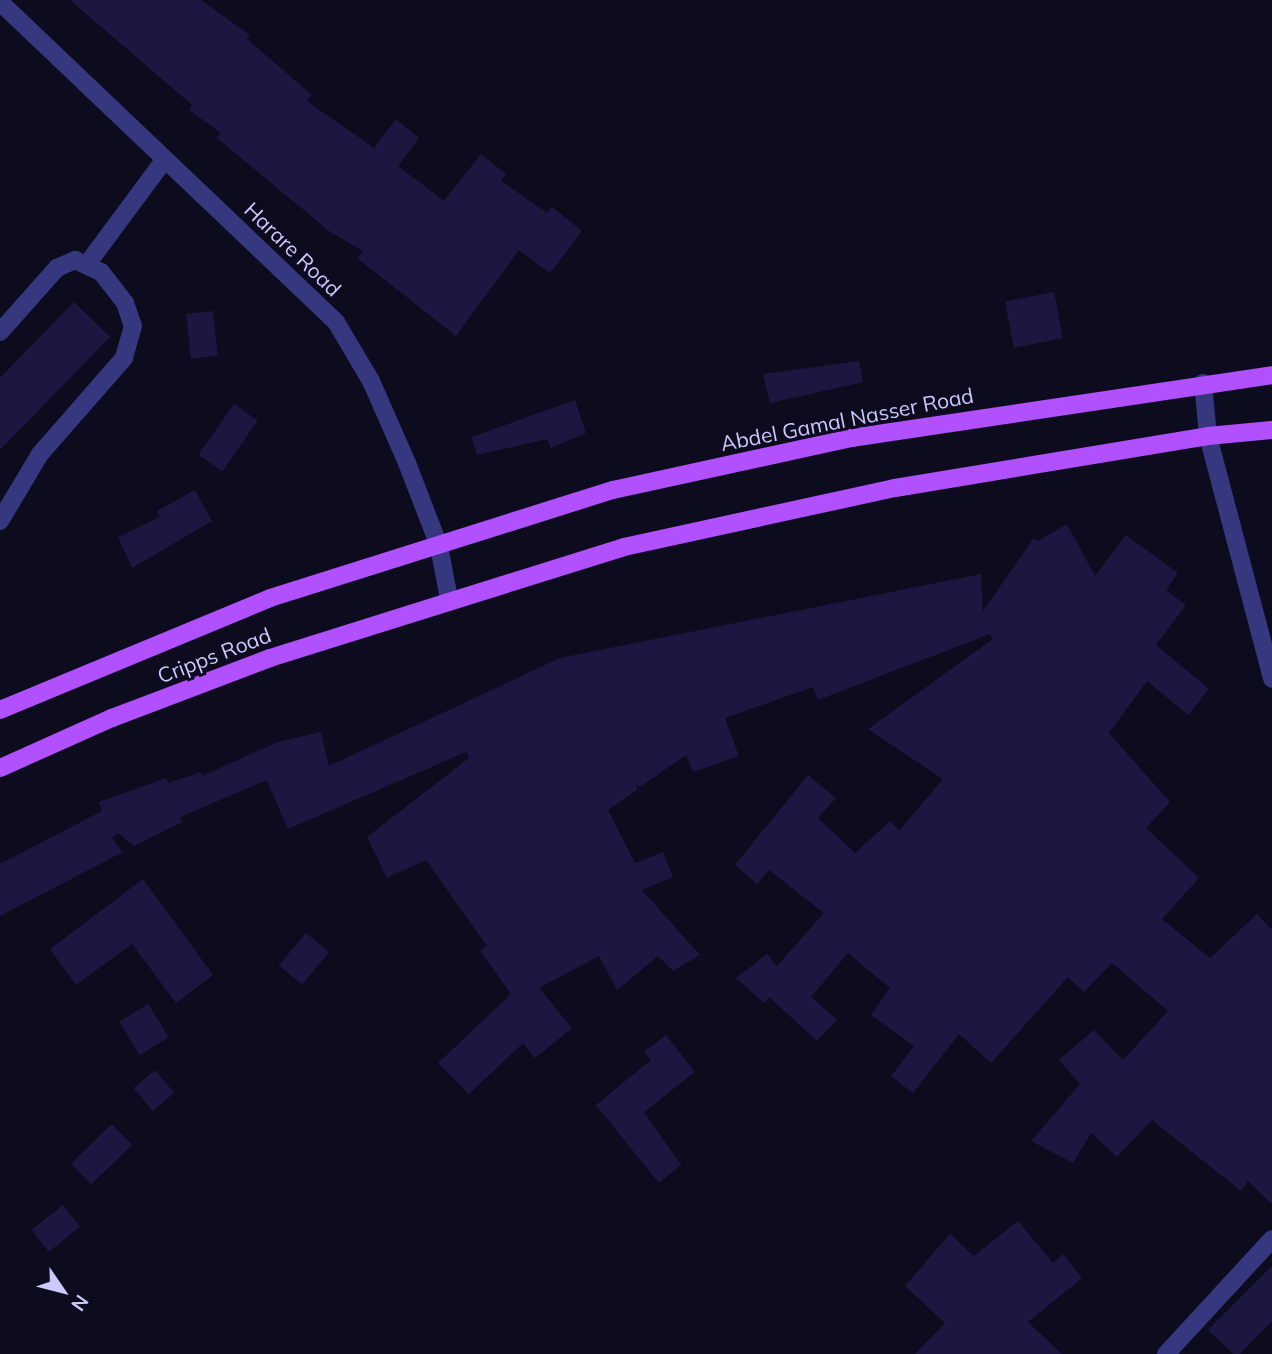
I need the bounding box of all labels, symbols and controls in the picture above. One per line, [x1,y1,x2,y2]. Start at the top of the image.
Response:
street label: Harare Road [239,197,347,301]
street label: Abdel Gamal Nasser Road [718,382,976,456]
street label: Cripps Road [154,622,274,688]
north arrow [28,1256,98,1326]
text: N [66,1290,94,1316]

